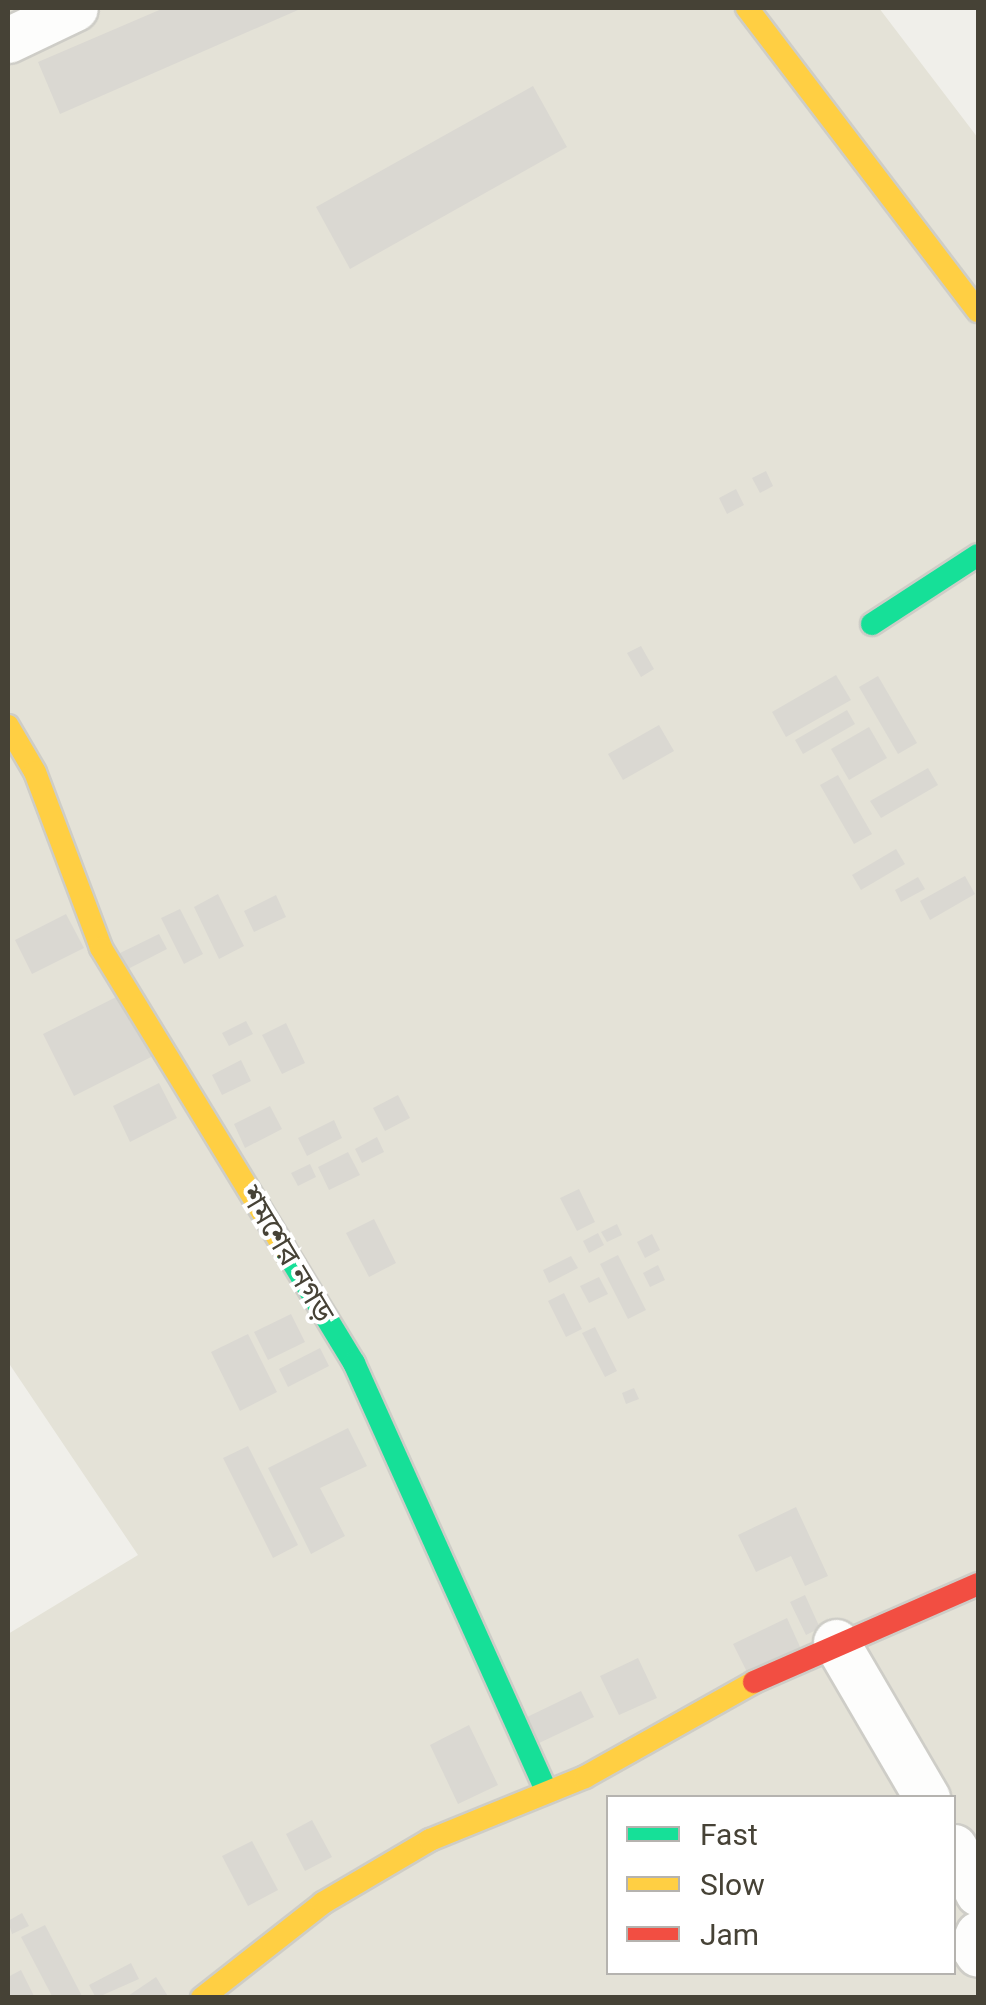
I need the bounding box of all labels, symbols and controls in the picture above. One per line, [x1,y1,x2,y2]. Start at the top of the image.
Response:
street label: শমশের নগড় [232,1179,342,1329]
legend [606,1795,956,1975]
text: Fast [700,1817,758,1852]
text: Slow [700,1867,765,1902]
text: Jam [700,1917,759,1952]

